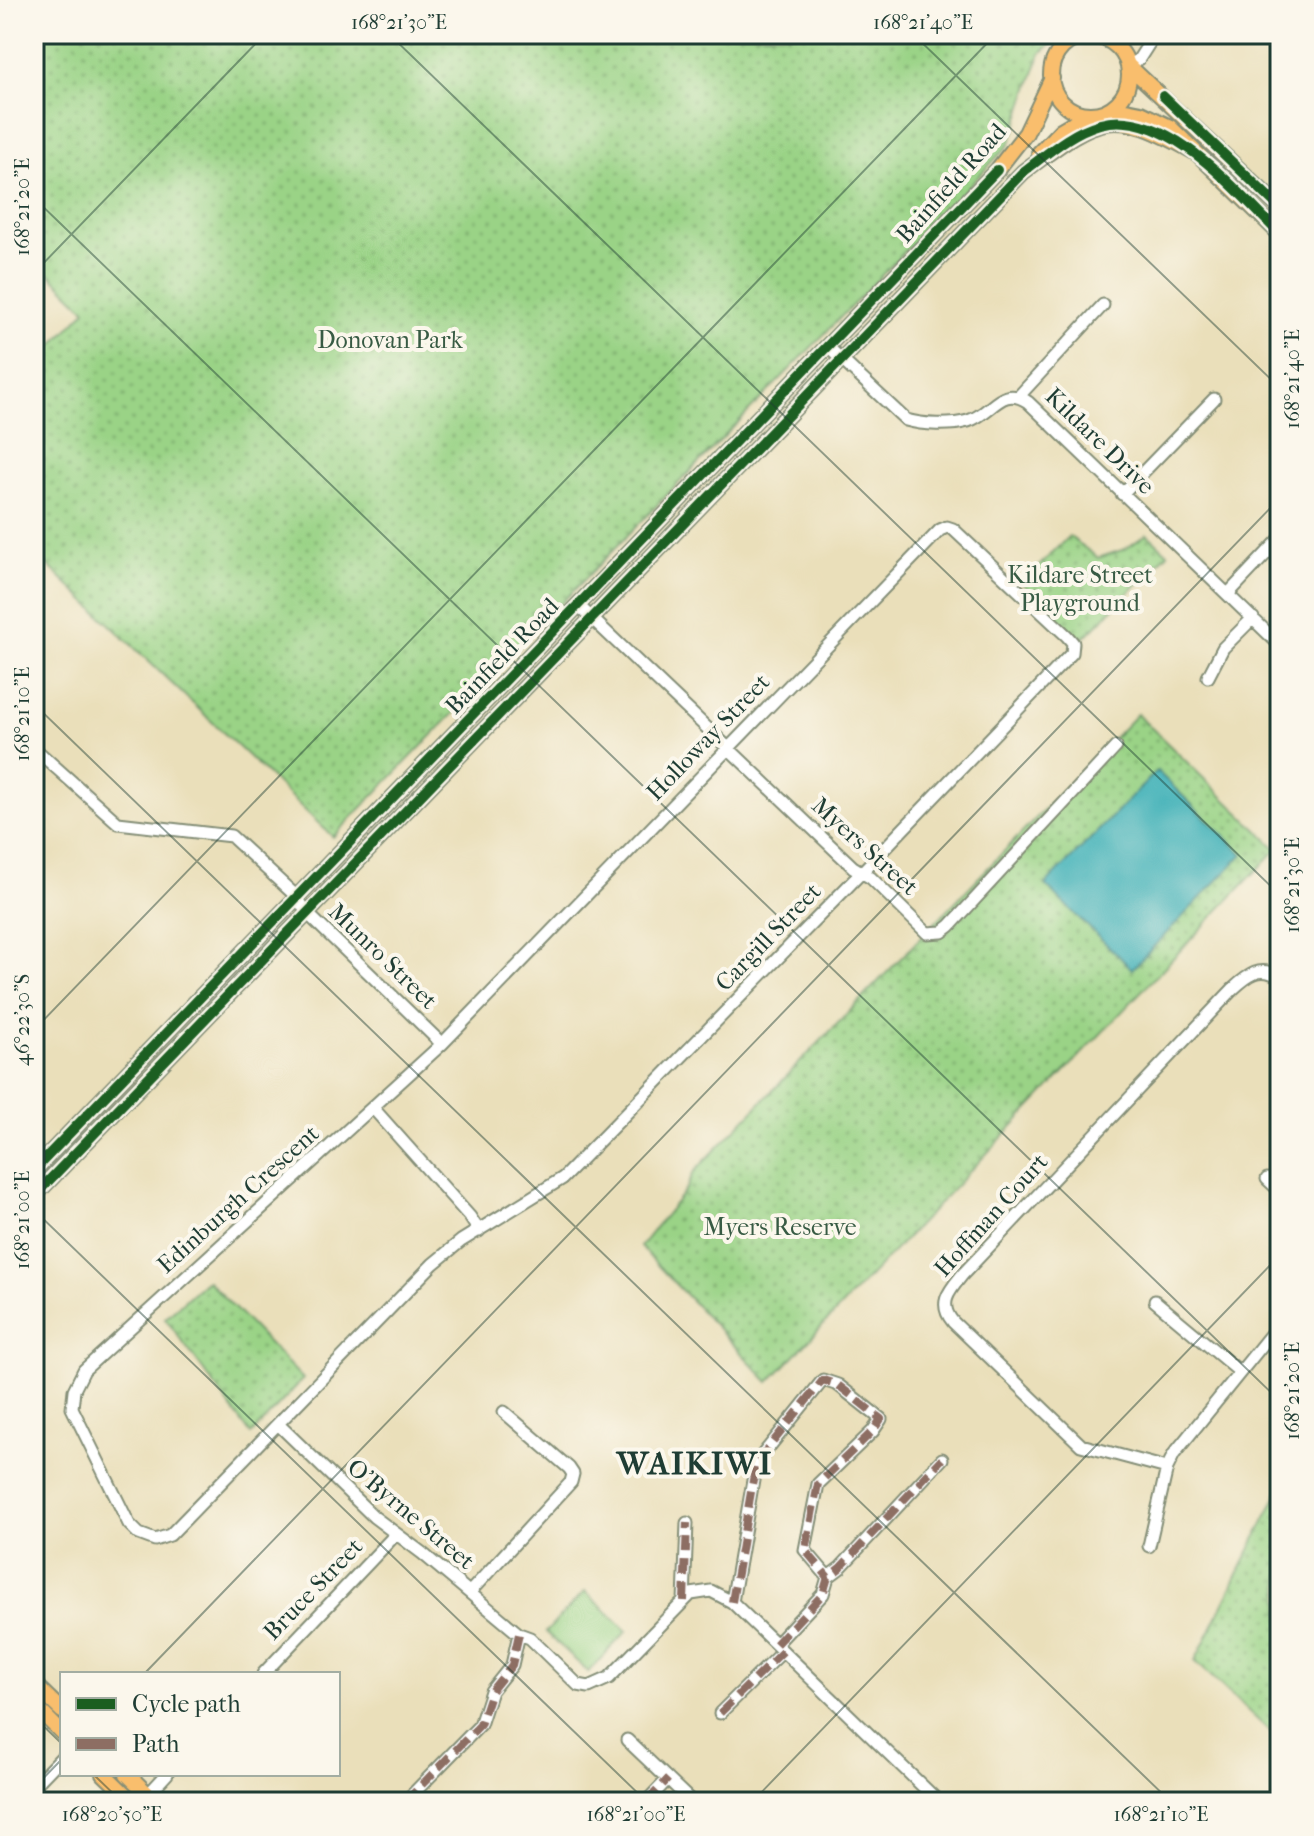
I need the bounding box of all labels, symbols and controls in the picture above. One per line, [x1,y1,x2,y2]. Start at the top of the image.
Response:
text: 168°21'30"E [351,11,447,34]
text: 168°21'40"E [873,11,973,34]
street label: Bainfield Road [890,117,1013,248]
text: 168°21'20"E [11,158,34,256]
park label: Donovan Park [317,326,463,354]
text: 168°21'40"E [1281,329,1304,429]
street label: Kildare Drive [1040,382,1160,500]
park label: Kildare Street Playground [1007,561,1153,617]
street label: Bainfield Road [439,591,565,720]
text: 168°21'10"E [11,667,34,761]
street label: Holloway Street [641,668,776,806]
street label: Myers Street [806,791,924,901]
text: 168°21'30"E [1281,837,1304,933]
street label: Cargill Street [710,877,827,997]
street label: Munro Street [323,897,443,1015]
text: 46°22'30"S [11,974,34,1066]
street label: Edinburgh Crescent [151,1119,325,1279]
street label: Hoffman Court [928,1147,1054,1282]
text: 168°21'00"E [11,1171,34,1269]
park label: Myers Reserve [703,1213,857,1241]
text: 168°21'20"E [1281,1342,1304,1440]
district label: WAIKIWI [615,1445,773,1482]
street label: O'Byrne Street [342,1453,480,1575]
street label: Bruce Street [258,1532,369,1646]
legend [60,1672,340,1776]
text: Cycle path [132,1690,241,1718]
text: Path [132,1730,180,1758]
text: 168°20'50"E [62,1803,162,1826]
text: 168°21'00"E [587,1803,685,1826]
text: 168°21'10"E [1114,1803,1208,1826]

